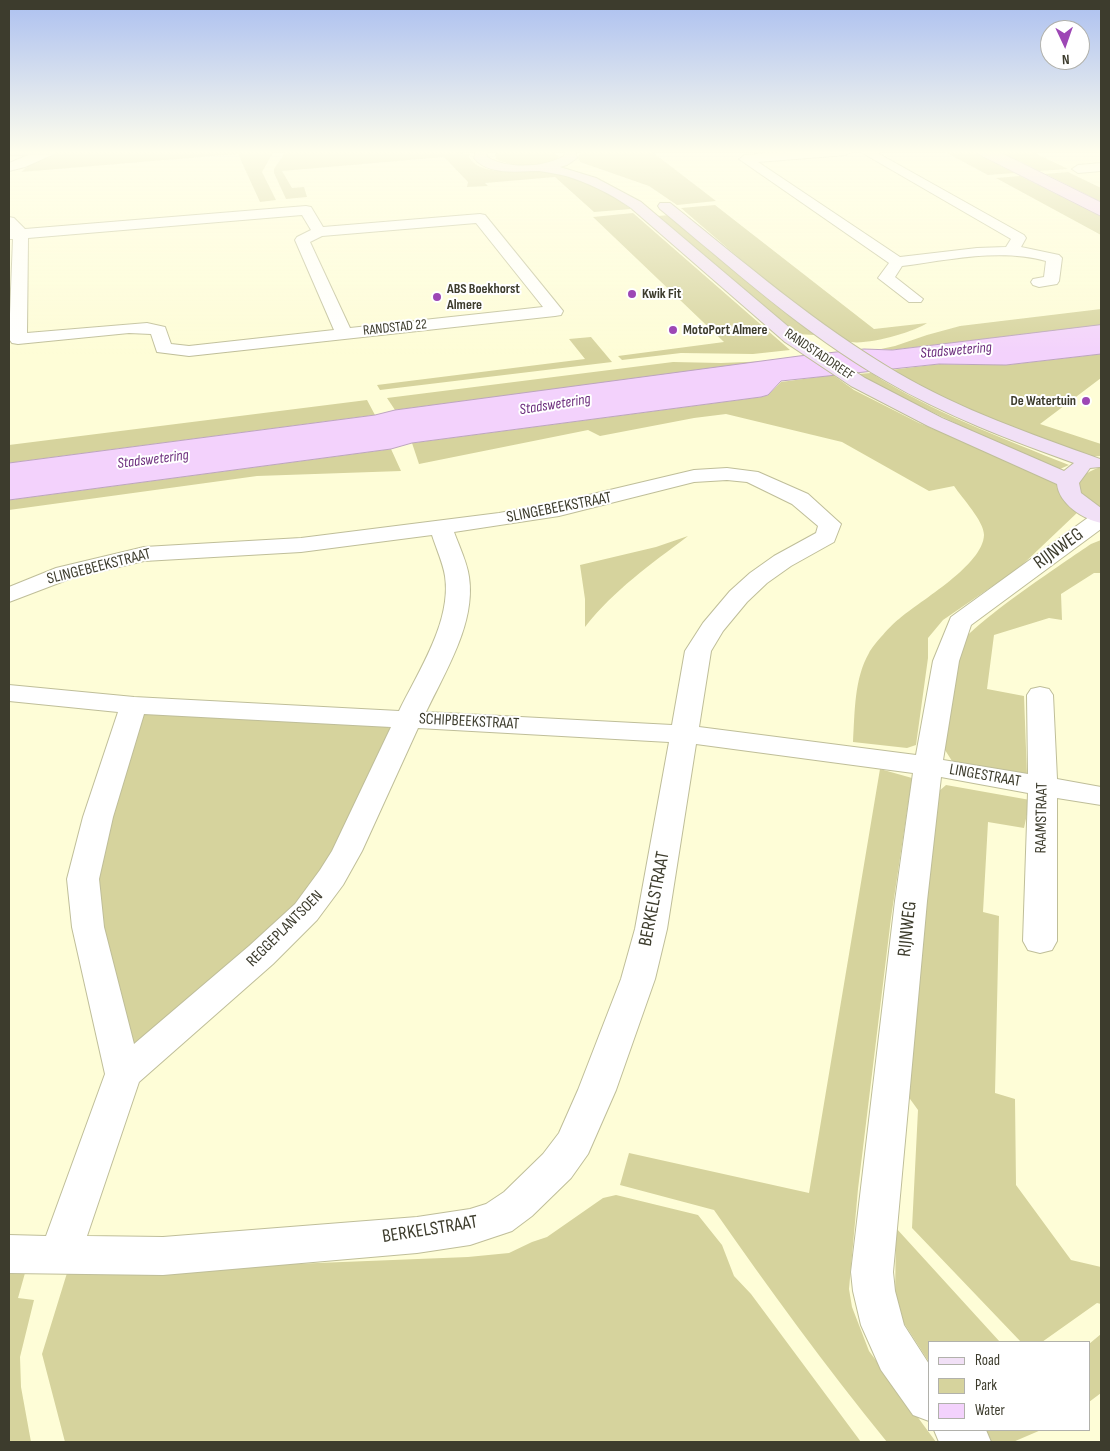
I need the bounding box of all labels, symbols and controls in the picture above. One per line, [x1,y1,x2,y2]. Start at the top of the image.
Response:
north arrow [1040,20,1090,70]
text: N [1062,51,1070,68]
place label: ABS Boekhorst Almere [447,281,520,314]
place label: Kwik Fit [642,286,681,302]
marker: Kwik Fit [626,288,638,300]
marker: ABS Boekhorst Almere [431,291,443,303]
street label: RANDSTAD 22 [362,316,428,340]
place label: MotoPort Almere [683,322,767,338]
marker: MotoPort Almere [667,324,679,336]
street label: RANDSTADDREEF [781,326,857,384]
water label: Stadswetering [920,339,992,363]
water label: Stadswetering [518,391,592,419]
place label: De Watertuin [1011,393,1076,409]
marker: De Watertuin [1080,395,1092,407]
water label: Stadswetering [116,447,190,473]
street label: SLINGEBEEKSTRAAT [505,488,613,528]
street label: RIJNWEG [1030,523,1088,575]
street label: SLINGEBEEKSTRAAT [45,545,153,589]
street label: SCHIPBEEKSTRAAT [418,710,520,734]
street label: LINGESTRAAT [948,760,1022,792]
street label: RAAMSTRAAT [1032,782,1052,854]
street label: BERKELSTRAAT [635,850,675,948]
street label: REGGEPLANTSOEN [243,887,327,971]
street label: RIJNWEG [894,900,922,958]
street label: BERKELSTRAAT [381,1211,479,1249]
legend [928,1341,1090,1431]
text: Road [975,1351,1000,1370]
text: Park [975,1376,997,1395]
text: Water [975,1401,1005,1420]

